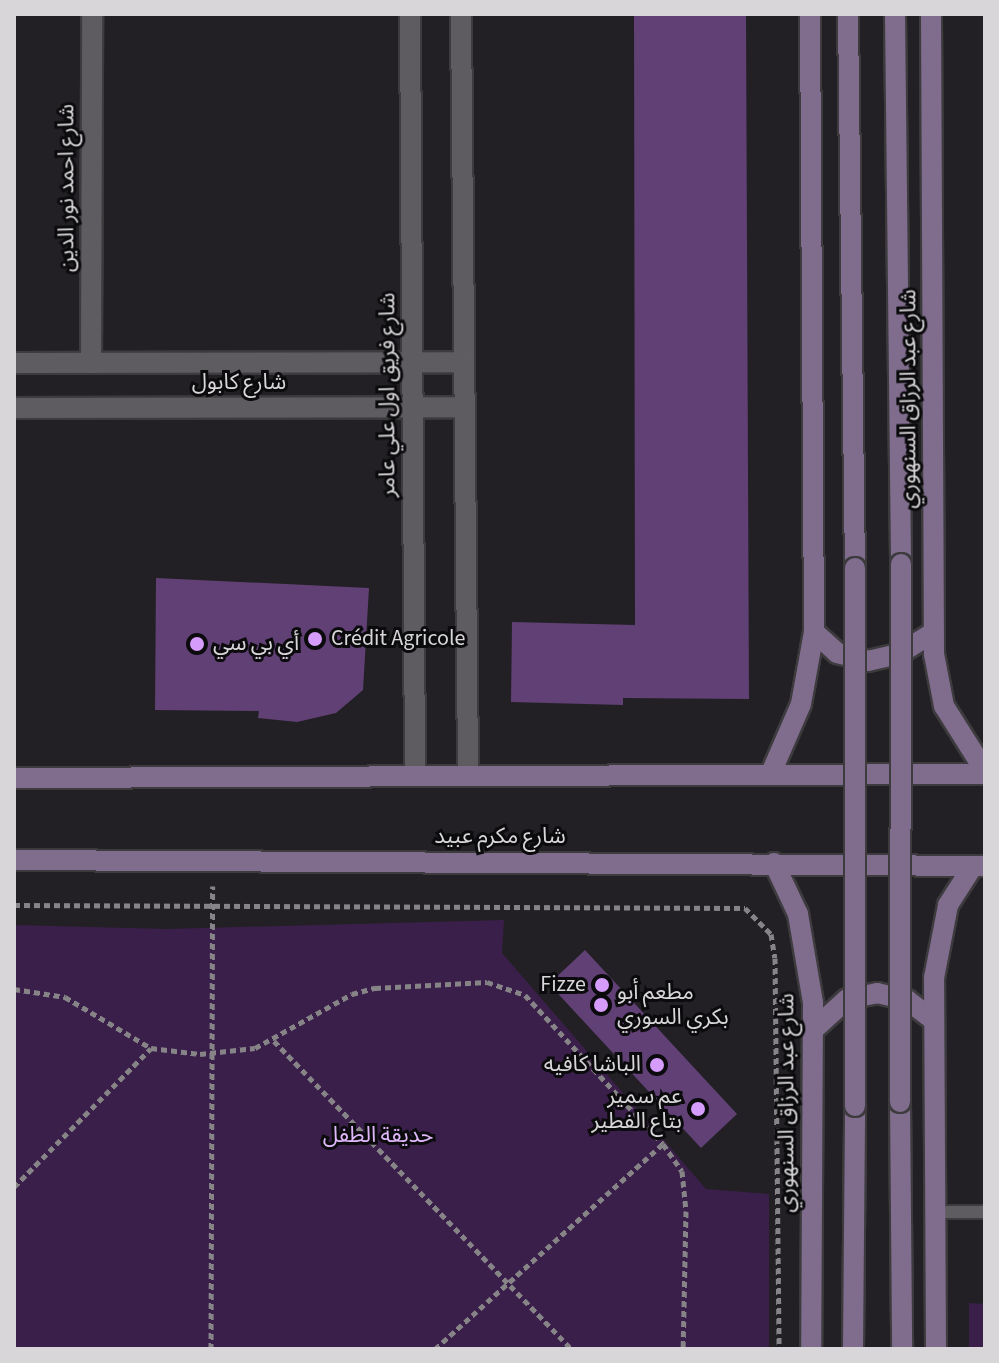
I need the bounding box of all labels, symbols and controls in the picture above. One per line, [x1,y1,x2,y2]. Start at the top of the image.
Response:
street label: شارع احمد نور الدين [54,104,80,272]
street label: شارع عبد الرزاق السنهوري [896,289,922,509]
street label: شارع فريق اول علي عامر [375,293,401,497]
street label: شارع كابول [192,370,286,396]
place label: Crédit Agricole [331,626,465,652]
marker: Crédit Agricole [306,630,324,648]
place label: أي بي سي [213,631,299,657]
marker: أي بي سي [188,635,206,653]
street label: شارع مكرم عبيد [434,824,566,850]
place label: Fizze [540,972,586,998]
marker: Fizze [593,976,611,994]
place label: مطعم أبو بكري السوري [617,979,729,1030]
street label: شارع عبد الرزاق السنهوري [774,993,800,1213]
marker: مطعم أبو بكري السوري [592,996,610,1014]
place label: الباشا كافيه [544,1052,641,1078]
marker: الباشا كافيه [648,1056,666,1074]
place label: عم سمير بتاع الفطير [592,1083,682,1134]
marker: عم سمير بتاع الفطير [689,1100,707,1118]
park label: حديقة الطفل [323,1123,433,1149]

